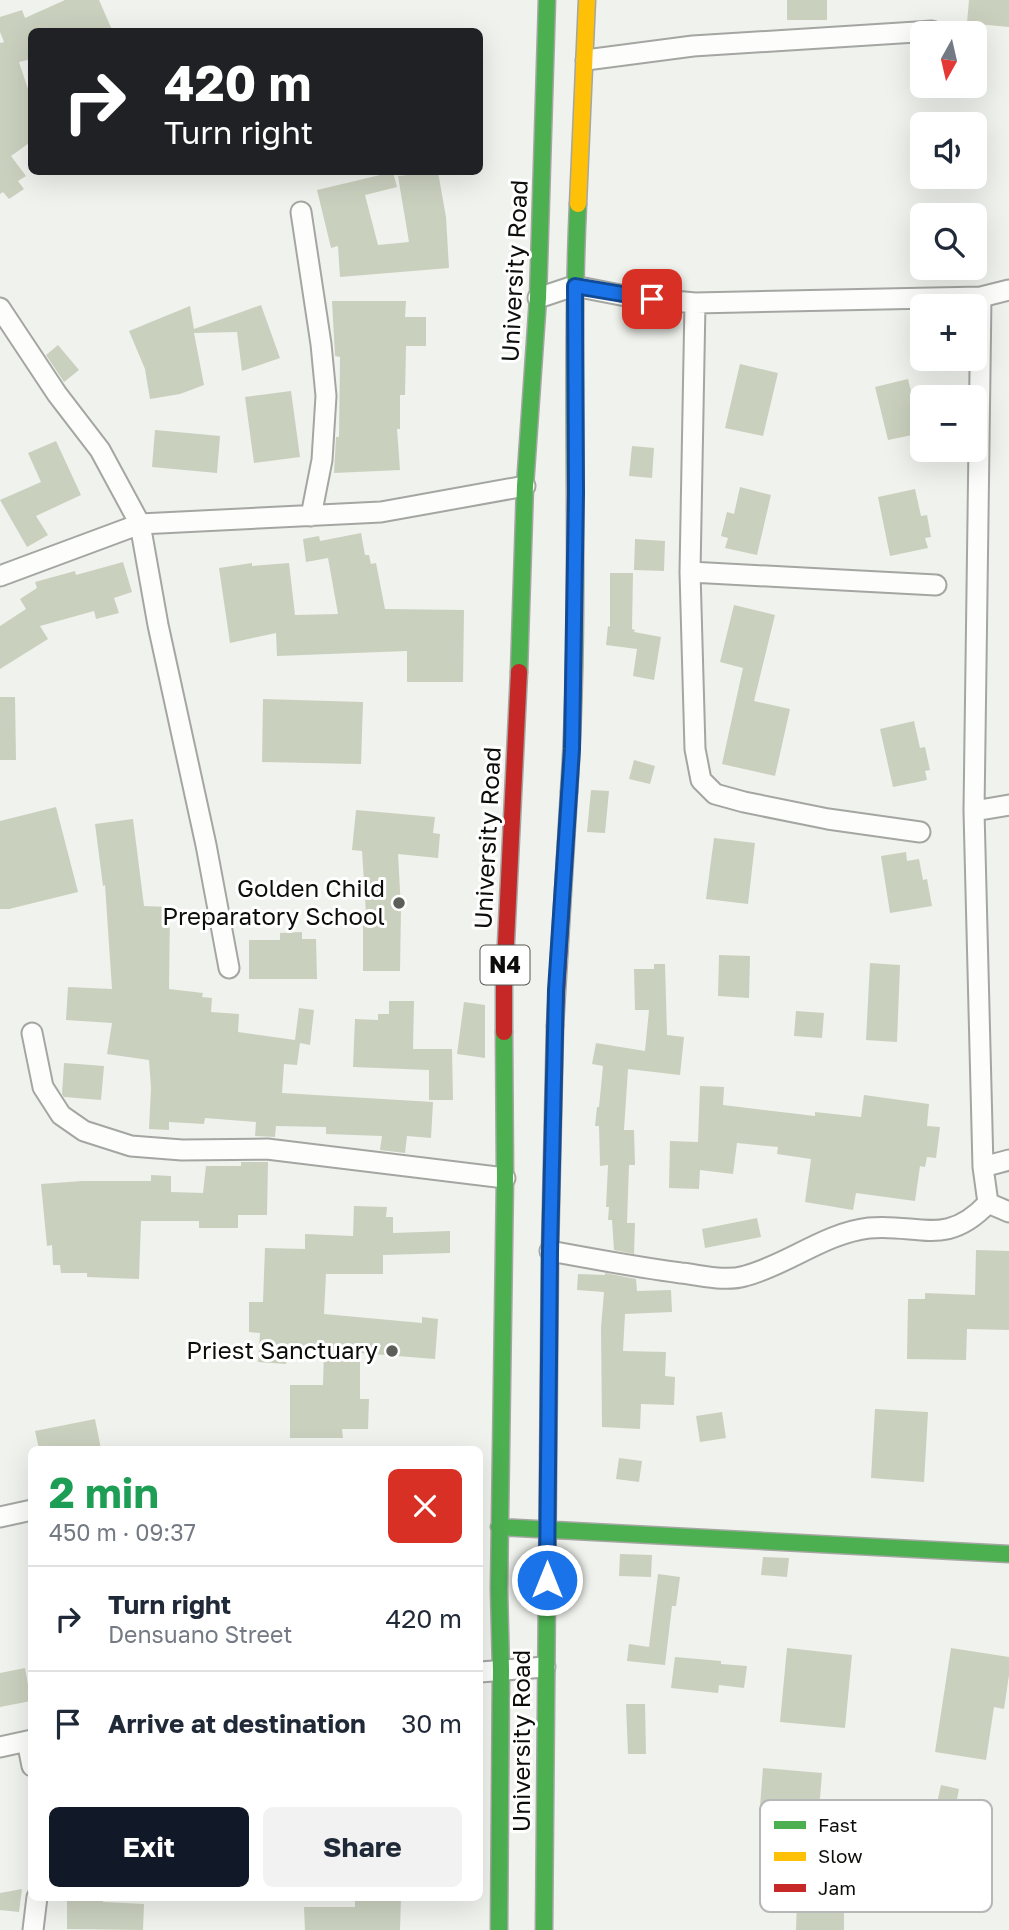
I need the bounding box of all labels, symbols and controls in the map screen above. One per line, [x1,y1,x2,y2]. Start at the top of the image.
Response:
north arrow [910,21,987,98]
map controls [910,21,987,462]
text: 420 m [164,53,312,112]
icon: right [49,56,140,147]
button: sound [910,112,987,189]
text: Turn right [164,113,313,151]
street label: University Road [494,179,533,363]
button: search [910,203,987,280]
pin [622,269,682,329]
icon: arrive [633,280,671,318]
button: + [910,294,987,371]
button: − [910,385,987,462]
street label: University Road [467,746,506,930]
place label: Golden Child Preparatory School [162,873,385,930]
marker: Golden Child Preparatory School [391,895,407,911]
road number: N4 [480,946,530,984]
place label: Priest Sanctuary [186,1335,378,1364]
marker: Priest Sanctuary [384,1343,400,1359]
text: 2 min [49,1467,159,1517]
button: close [388,1469,462,1543]
text: 450 m · 09:37 [49,1518,196,1546]
position arrow [510,1543,584,1617]
text: Turn right [108,1589,231,1620]
icon: right [49,1600,87,1638]
text: 420 m [385,1603,462,1634]
text: Densuano Street [108,1620,292,1648]
street label: University Road [506,1650,535,1832]
icon: arrive [49,1705,87,1743]
text: Arrive at destination [108,1708,366,1739]
text: 30 m [401,1708,462,1739]
legend [760,1800,992,1912]
button: Exit [49,1807,249,1887]
button: Share [263,1807,462,1887]
text: Fast [818,1813,857,1836]
text: Slow [818,1844,863,1867]
text: Jam [818,1876,856,1899]

